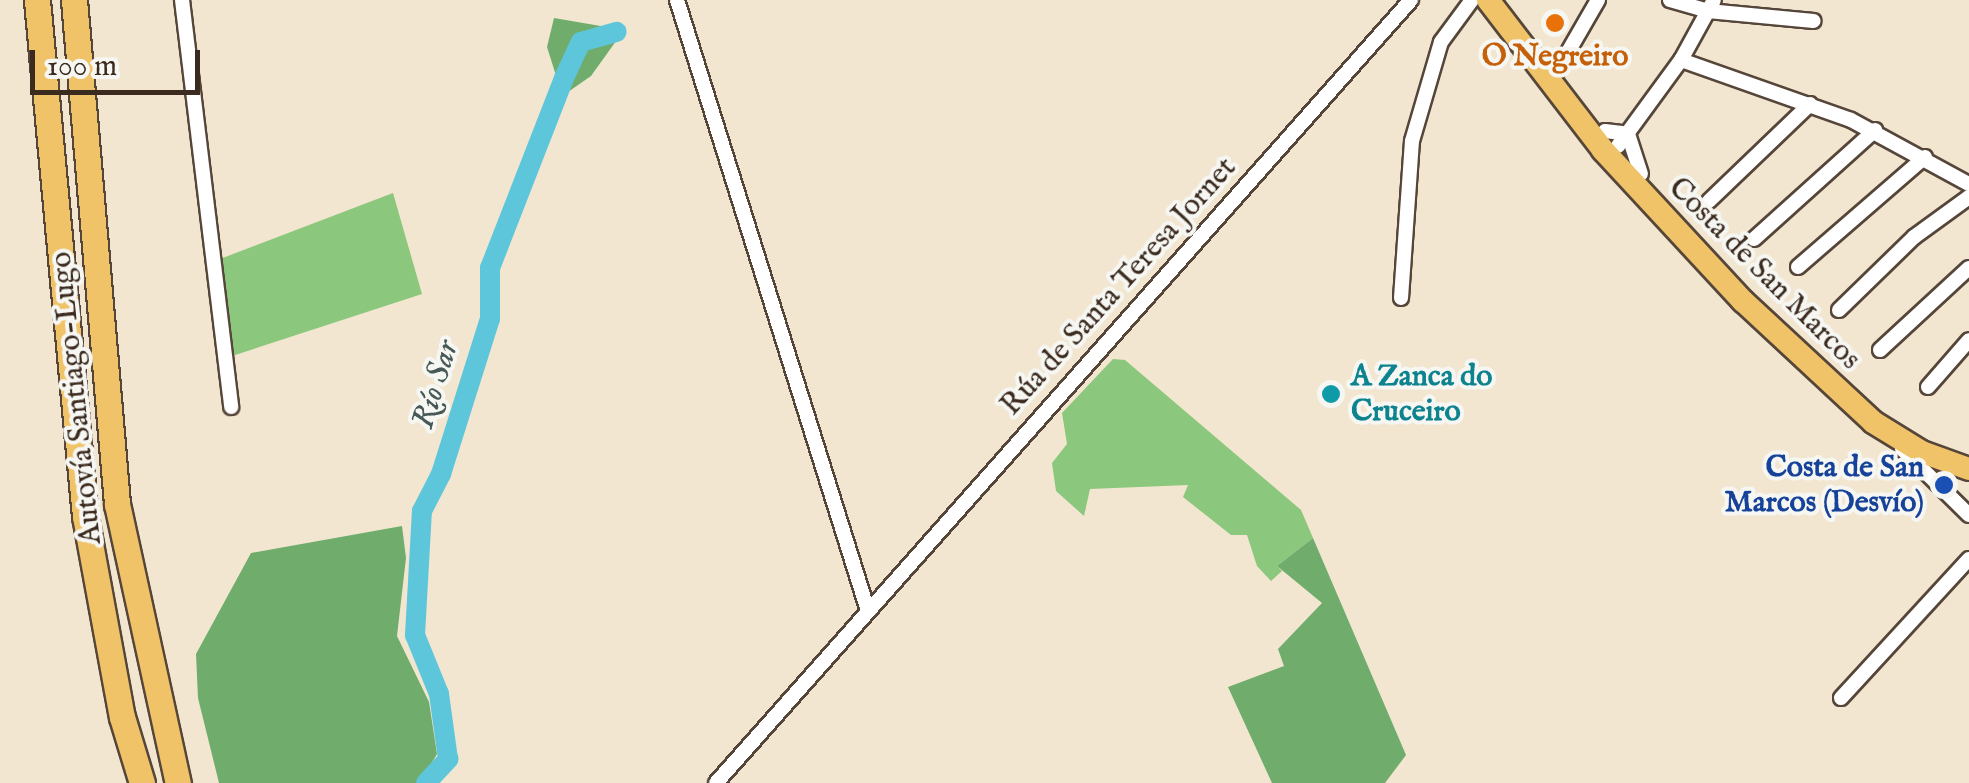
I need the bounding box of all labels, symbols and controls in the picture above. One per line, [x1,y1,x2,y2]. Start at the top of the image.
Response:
marker: O Negreiro [1544,12,1566,34]
scale bar [35,30,205,92]
place label: O Negreiro [1482,39,1628,75]
text: 100 m [47,48,117,86]
street label: Rúa de Santa Teresa Jornet [994,151,1244,423]
street label: Costa de San Marcos [1660,170,1868,378]
street label: Autovía Santiago-Lugo [44,250,110,546]
water label: Río Sar [405,336,469,434]
place label: A Zanca do Cruceiro [1351,359,1492,430]
marker: A Zanca do Cruceiro [1320,383,1342,405]
place label: Costa de San Marcos (Desvío) [1725,450,1924,520]
marker: Costa de San Marcos (Desvío) [1933,474,1955,496]

